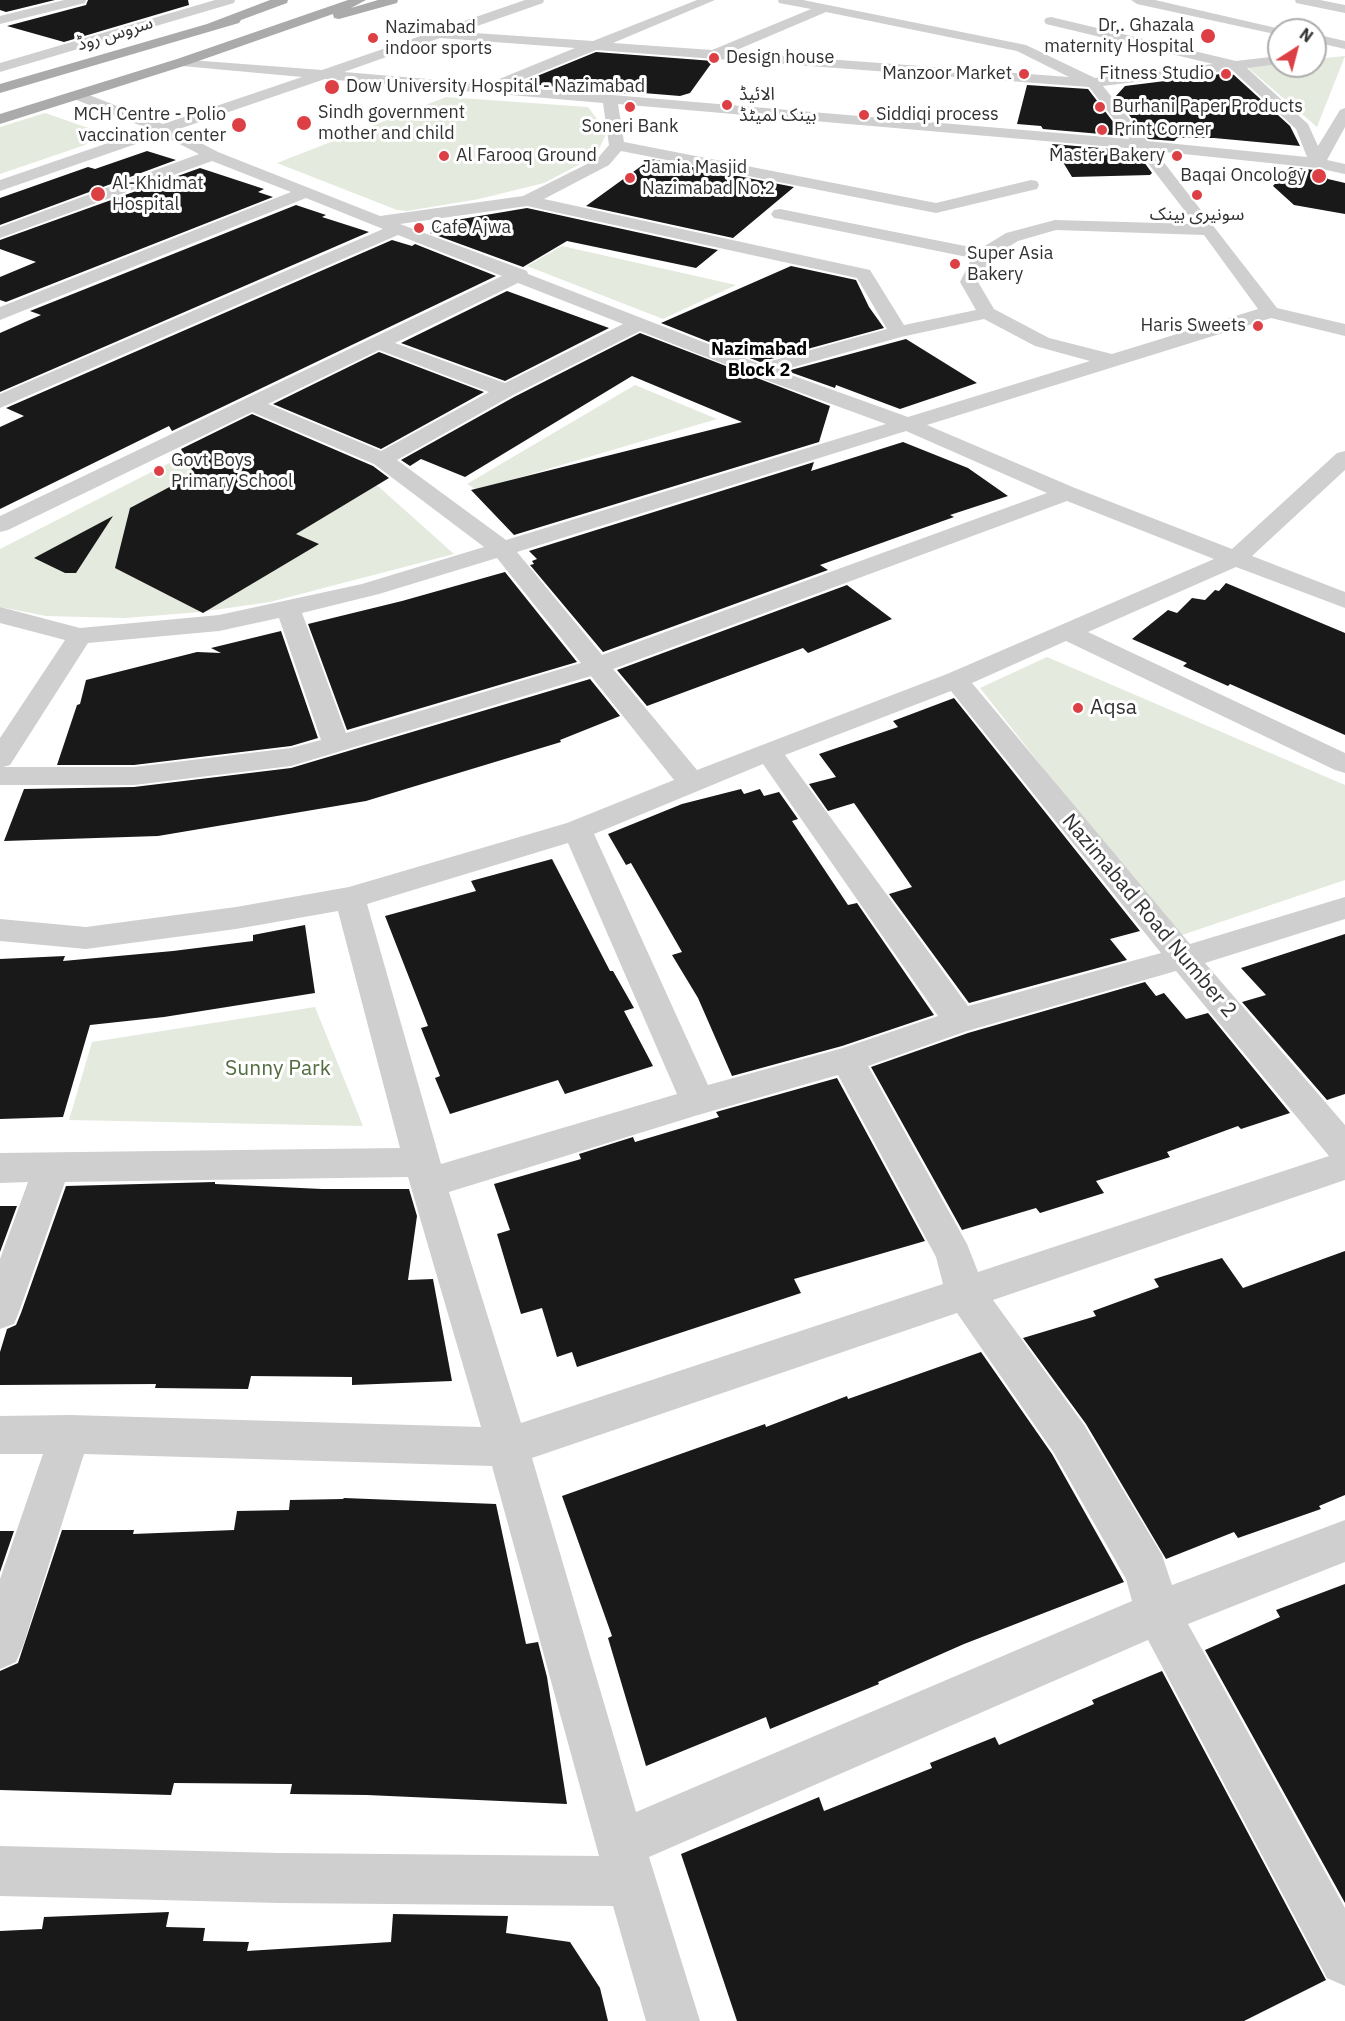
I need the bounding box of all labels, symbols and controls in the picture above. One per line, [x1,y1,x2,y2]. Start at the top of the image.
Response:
street label: سروس روڈ [74,12,156,56]
place label: Dr,. Ghazala maternity Hospital [1044,15,1194,57]
place label: Nazimabad indoor sports [385,17,492,60]
north arrow [1267,18,1327,78]
text: N [1296,24,1317,47]
marker: Dr,. Ghazala maternity Hospital [1199,27,1217,45]
marker: Nazimabad indoor sports [366,31,380,45]
place label: Design house [726,47,834,69]
marker: Design house [707,51,721,65]
place label: Manzoor Market [882,63,1012,85]
place label: Fitness Studio [1099,63,1214,85]
marker: Manzoor Market [1017,67,1031,81]
marker: Fitness Studio [1219,67,1233,81]
place label: Dow University Hospital - Nazimabad [346,76,645,98]
marker: Dow University Hospital - Nazimabad [323,78,341,96]
place label: الائیڈ بینک لمیٹڈ [739,84,817,127]
place label: Burhani Paper Products [1112,96,1303,118]
marker: الائیڈ بینک لمیٹڈ [720,98,734,112]
marker: Soneri Bank [623,100,637,114]
marker: Burhani Paper Products [1093,100,1107,114]
place label: Sindh government mother and child [318,102,465,144]
place label: MCH Centre - Polio vaccination center [73,104,226,146]
place label: Siddiqi process [876,104,999,126]
marker: Siddiqi process [857,108,871,122]
marker: Sindh government mother and child [295,114,313,132]
marker: MCH Centre - Polio vaccination center [230,116,248,134]
place label: Soneri Bank [581,116,679,138]
place label: Print Corner [1114,119,1211,141]
marker: Print Corner [1095,123,1109,137]
place label: Al Farooq Ground [456,145,597,167]
place label: Master Bakery [1049,145,1165,167]
marker: Al Farooq Ground [437,149,451,163]
marker: Master Bakery [1170,149,1184,163]
place label: Jamia Masjid Nazimabad No.2 [642,157,775,200]
place label: Baqai Oncology [1180,165,1306,187]
marker: Baqai Oncology [1310,167,1328,185]
marker: Jamia Masjid Nazimabad No.2 [623,171,637,185]
place label: Al-Khidmat Hospital [112,173,204,216]
marker: Al-Khidmat Hospital [89,185,107,203]
marker: سونیری بینک [1190,188,1204,202]
place label: سونیری بینک [1150,204,1244,226]
place label: Cafe Ajwa [431,217,511,239]
marker: Cafe Ajwa [412,221,426,235]
place label: Super Asia Bakery [967,243,1053,286]
marker: Super Asia Bakery [948,257,962,271]
place label: Haris Sweets [1141,315,1246,337]
marker: Haris Sweets [1251,319,1265,333]
district label: Nazimabad Block 2 [711,339,807,382]
place label: Govt Boys Primary School [171,450,293,492]
marker: Govt Boys Primary School [152,464,166,478]
place label: Aqsa [1090,695,1137,721]
marker: Aqsa [1071,701,1085,715]
street label: Nazimabad Road Number 2 [1056,809,1242,1023]
park label: Sunny Park [225,1056,331,1082]

